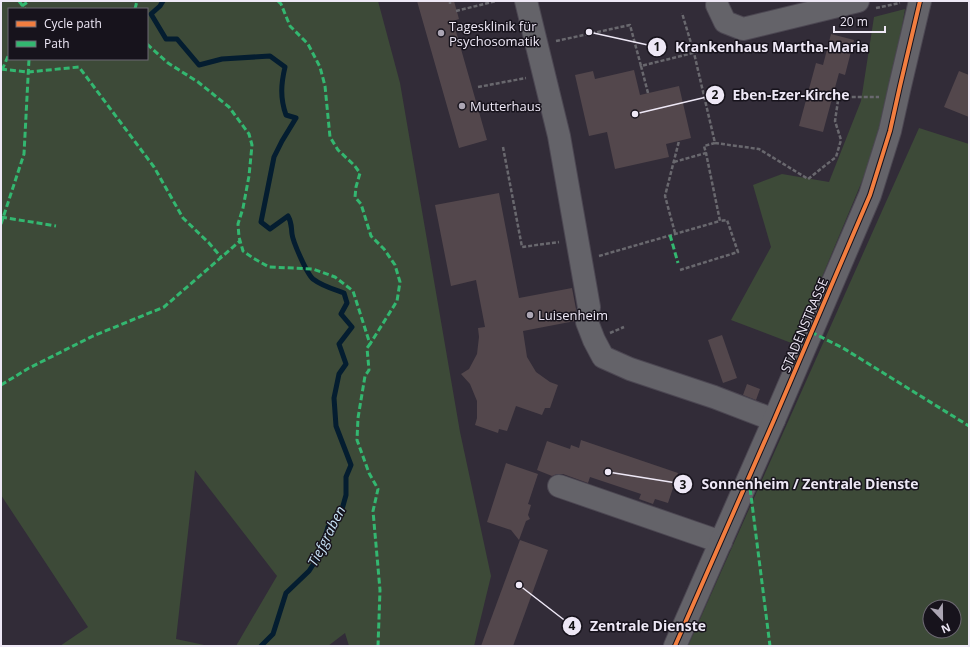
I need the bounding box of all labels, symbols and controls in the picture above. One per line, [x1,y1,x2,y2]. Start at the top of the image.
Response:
legend [8,8,148,60]
scale bar [834,8,885,34]
text: 20 m [840,13,868,30]
text: Cycle path [44,15,102,32]
place label: Tagesklinik für Psychosomatik [449,17,540,50]
marker: Tagesklinik für Psychosomatik [436,28,446,38]
callout: Krankenhaus Martha-Maria [647,34,877,60]
text: Path [44,35,70,52]
text: Krankenhaus Martha-Maria [675,37,869,56]
text: 1 [654,38,660,55]
callout: Eben-Ezer-Kirche [705,82,858,108]
text: Eben-Ezer-Kirche [732,85,850,104]
text: 2 [712,86,719,103]
place label: Mutterhaus [470,97,541,115]
marker: Mutterhaus [457,101,467,111]
street label: STADENSTRASSE [776,275,832,375]
place label: Luisenheim [538,306,608,324]
marker: Luisenheim [525,310,535,320]
callout: Sonnenheim / Zentrale Dienste [673,471,926,497]
text: Sonnenheim / Zentrale Dienste [702,474,918,493]
text: 3 [680,476,687,493]
water label: Tiefgraben [303,502,349,570]
north arrow [922,599,962,639]
callout: Zentrale Dienste [562,613,714,639]
text: Zentrale Dienste [590,616,706,635]
text: 4 [569,617,576,634]
text: N [939,620,953,637]

